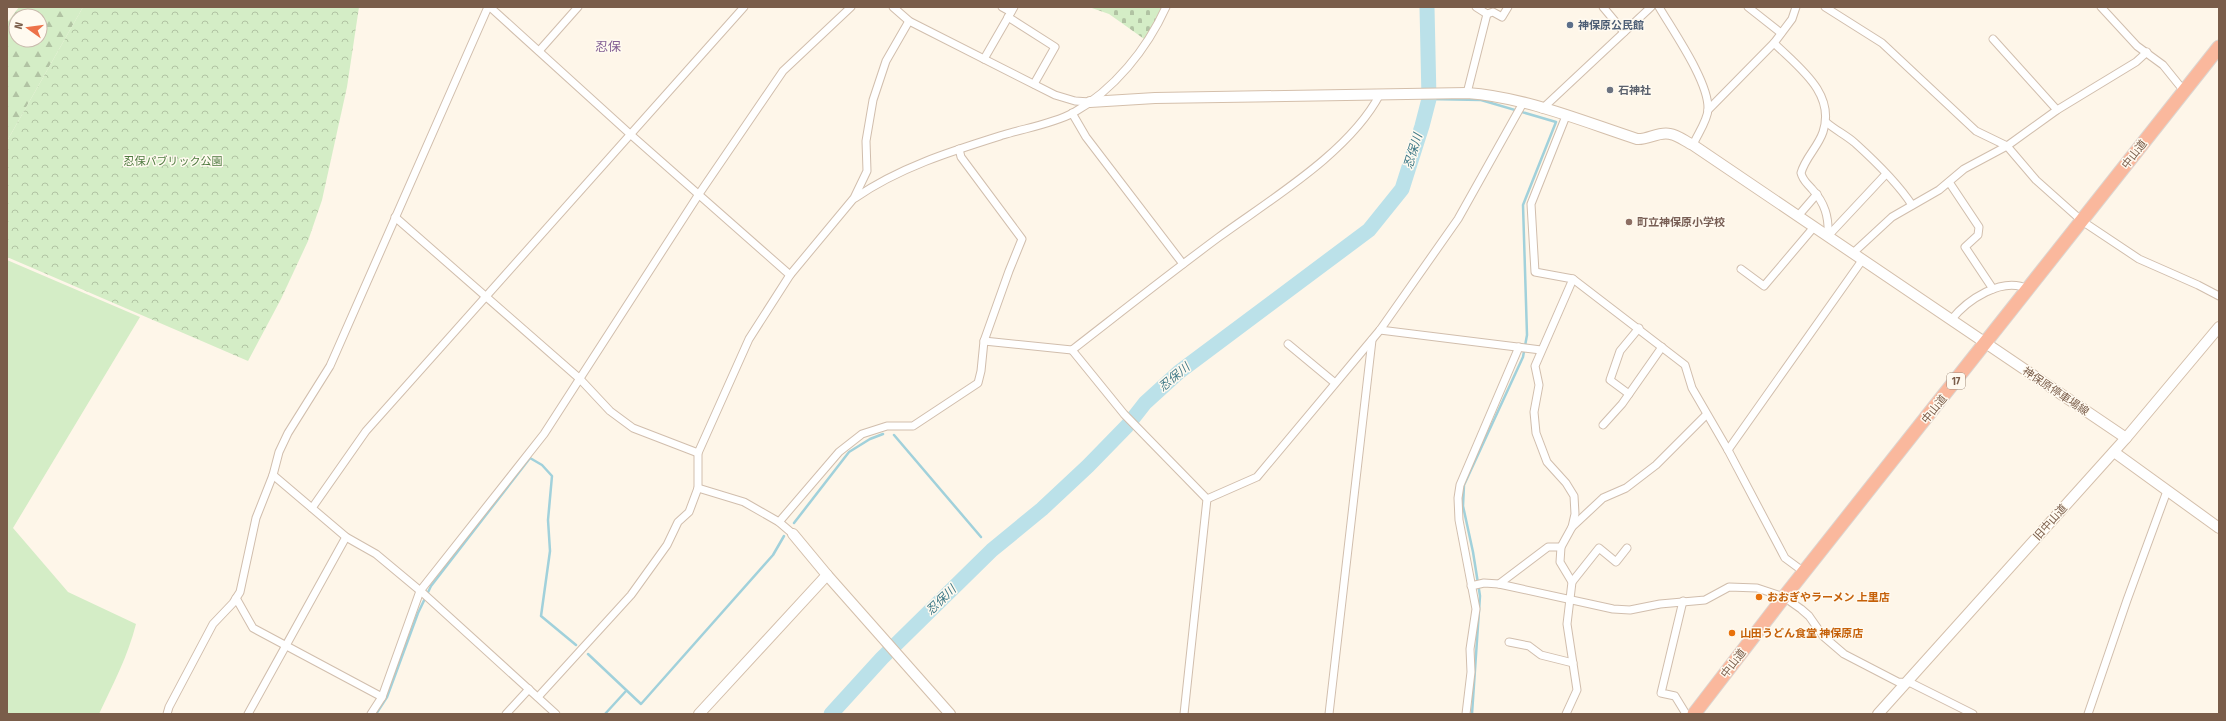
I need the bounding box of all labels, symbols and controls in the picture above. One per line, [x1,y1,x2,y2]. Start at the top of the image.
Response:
north arrow [8,8,48,48]
place label: 神保原公民館 [1578,19,1644,32]
marker: 神保原公民館 [1565,20,1575,30]
text: N [12,21,26,30]
district label: 忍保 [595,39,621,54]
place label: 石神社 [1618,84,1651,97]
marker: 石神社 [1605,85,1615,95]
water label: 忍保川 [1401,130,1426,170]
street label: 中山道 [2119,137,2150,171]
park label: 忍保パブリック公園 [124,155,223,168]
place label: 町立神保原小学校 [1637,216,1725,229]
marker: 町立神保原小学校 [1624,217,1634,227]
water label: 忍保川 [1156,359,1194,394]
street label: 神保原停車場線 [2020,364,2091,418]
road number: 17 [1947,373,1965,389]
street label: 中山道 [1919,392,1950,426]
street label: 旧中山道 [2031,502,2070,543]
water label: 忍保川 [923,581,960,618]
place label: おおぎやラーメン 上里店 [1767,591,1890,604]
marker: おおぎやラーメン 上里店 [1754,592,1764,602]
place label: 山田うどん食堂 神保原店 [1740,627,1863,640]
marker: 山田うどん食堂 神保原店 [1727,628,1737,638]
street label: 中山道 [1718,646,1749,680]

